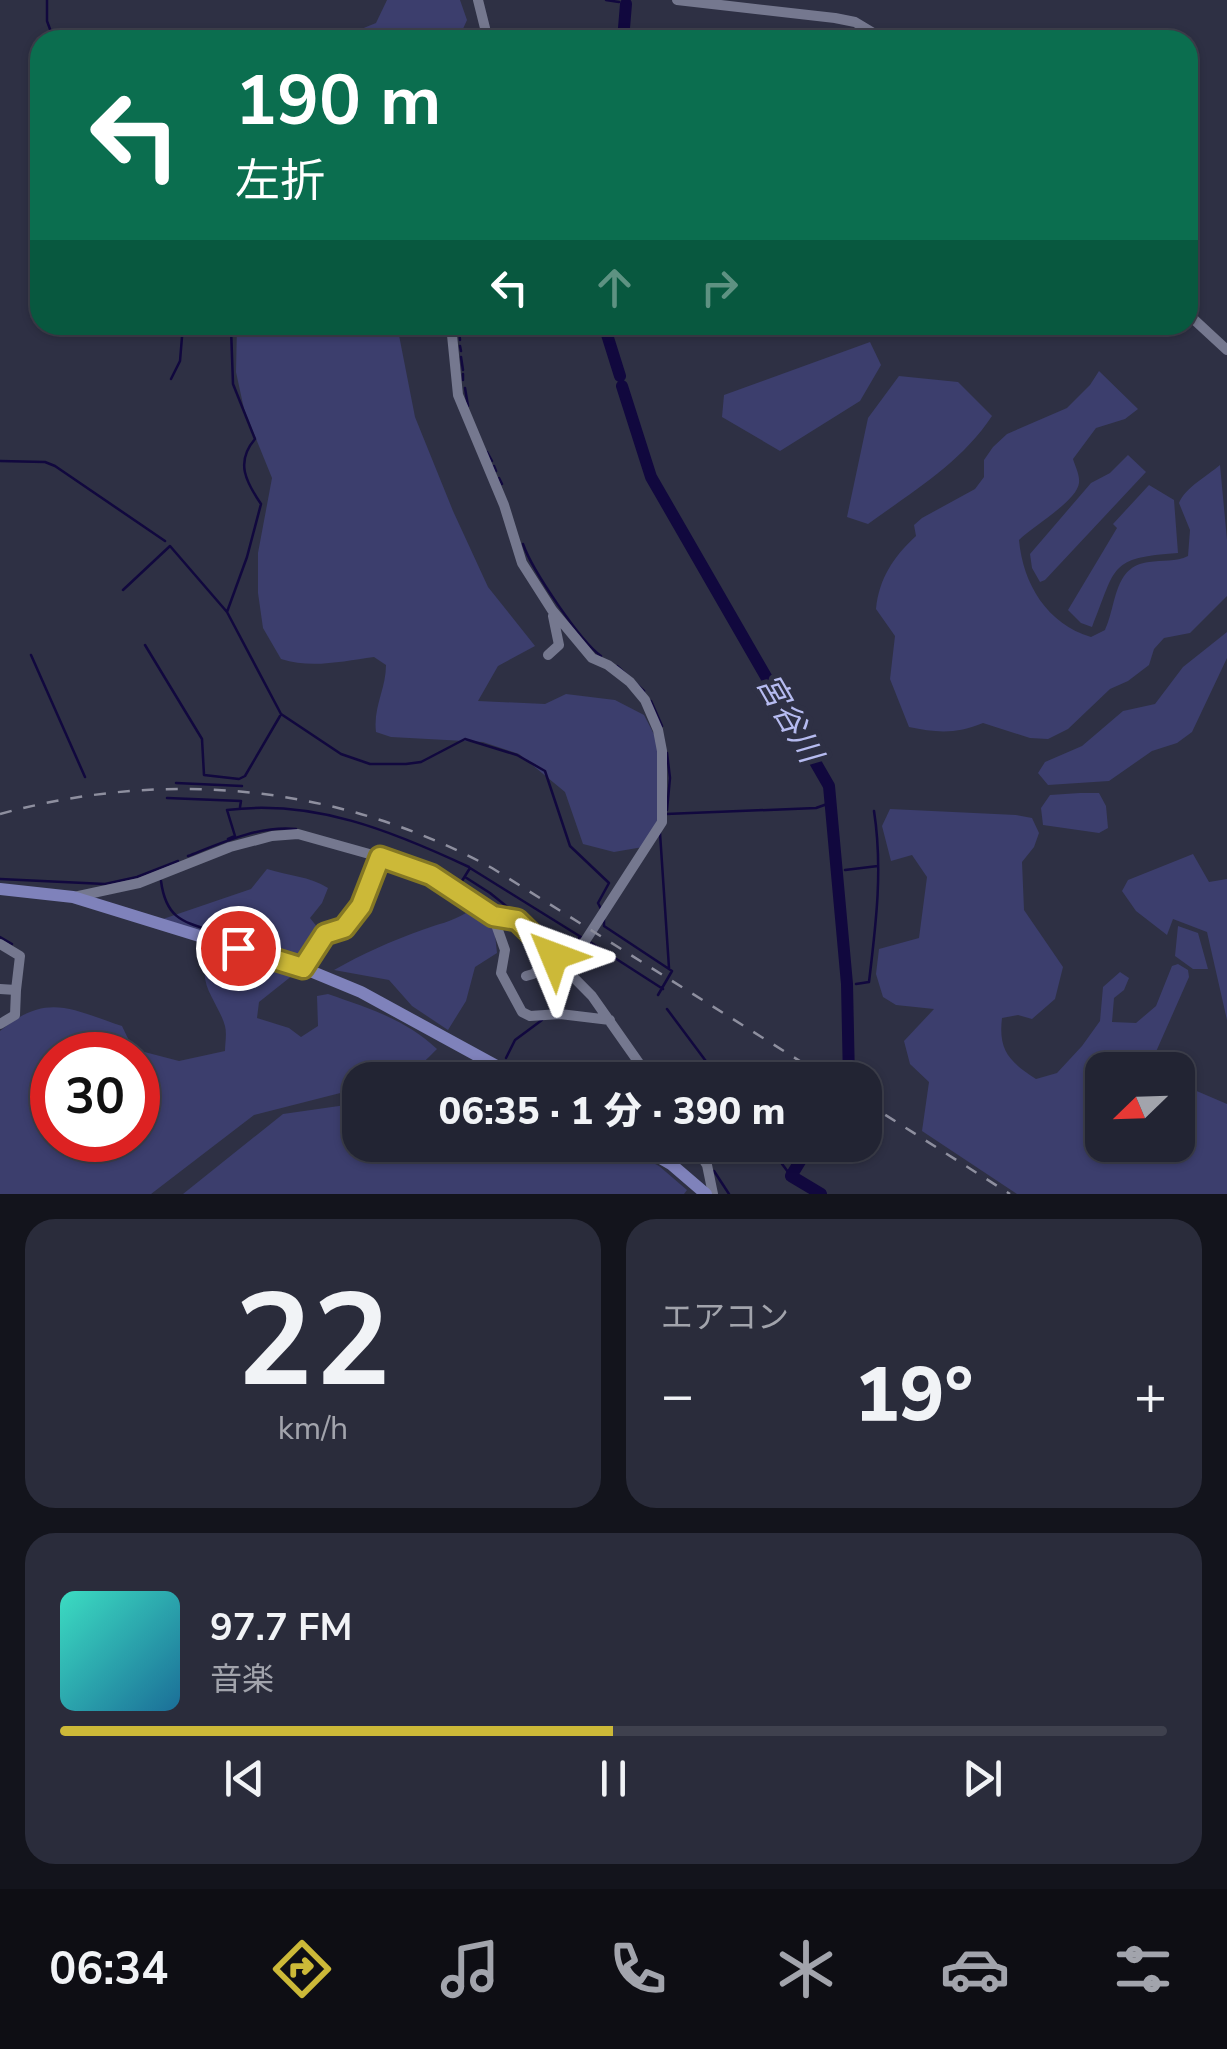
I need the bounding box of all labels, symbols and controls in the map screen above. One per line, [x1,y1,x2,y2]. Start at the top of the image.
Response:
text: 190 m [235,53,441,149]
icon: left [70,70,200,200]
text: 左折 [235,151,325,212]
icon: left [482,260,537,315]
icon: ahead [587,260,642,315]
icon: right [692,260,747,315]
water label: 宮谷川 [746,666,833,773]
position arrow [502,904,606,1008]
pin [196,906,281,991]
icon: arrive [211,921,266,976]
speed limit sign: 30 [30,1032,160,1162]
north arrow [1085,1052,1195,1162]
map controls [1085,1052,1195,1162]
text: 06:35 · 1 分 · 390 m [438,1086,786,1137]
text: 22 [235,1253,391,1430]
text: エアコン [661,1296,789,1339]
text: 19° [855,1344,973,1446]
text: − [661,1358,694,1433]
text: + [1134,1358,1167,1433]
text: km/h [278,1407,348,1450]
text: 97.7 FM [210,1602,352,1653]
text: 音楽 [210,1658,274,1701]
icon: previous [217,1751,272,1806]
icon: pause [586,1751,641,1806]
icon: next [955,1751,1010,1806]
icon: directions [267,1934,337,2004]
icon: music [435,1934,505,2004]
icon: phone [603,1934,673,2004]
icon: climate [771,1934,841,2004]
icon: car [940,1934,1010,2004]
icon: filters [1108,1934,1178,2004]
text: 06:34 [49,1939,168,2000]

